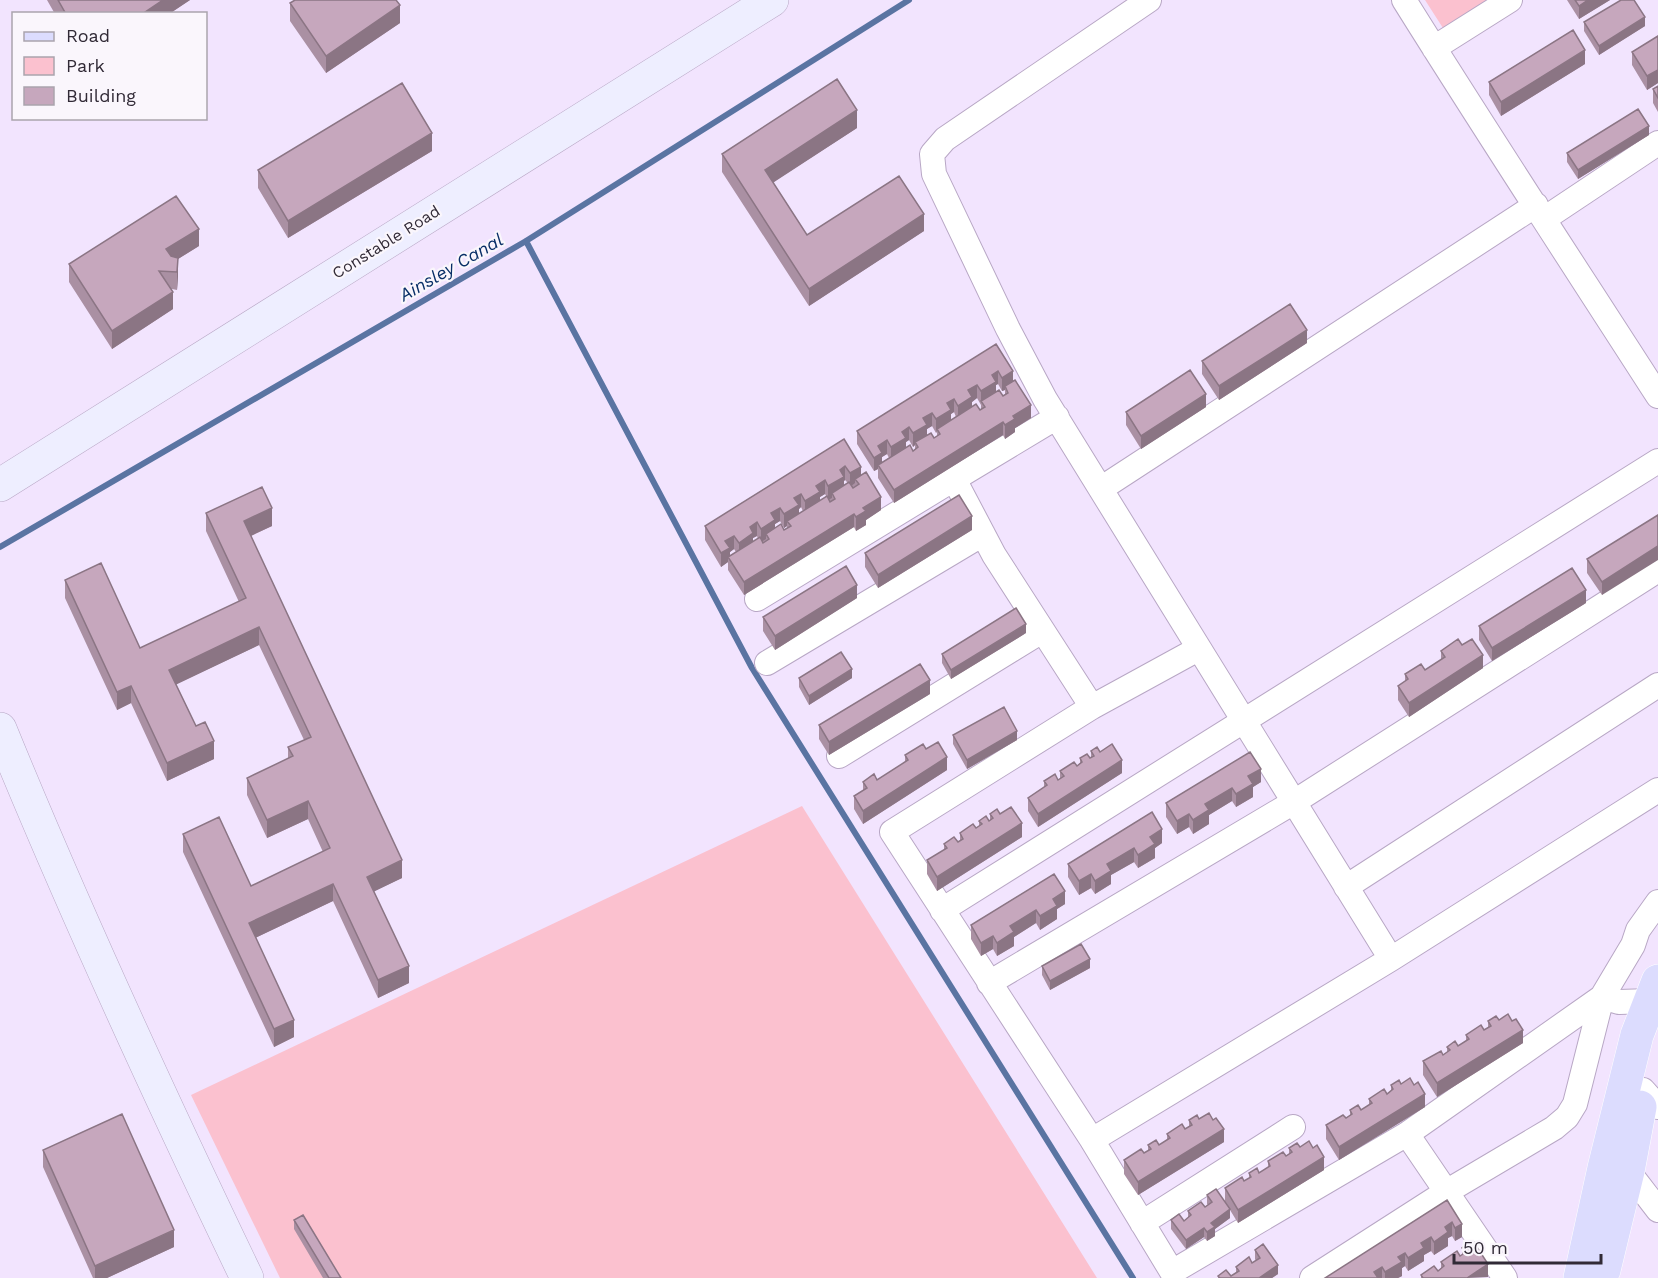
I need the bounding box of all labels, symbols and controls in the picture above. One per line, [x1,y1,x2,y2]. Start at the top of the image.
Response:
legend [12,12,207,120]
text: Road [66,25,110,46]
text: Park [66,55,105,76]
text: Building [66,85,136,106]
street label: Constable Road [329,201,443,283]
water label: Ainsley Canal [395,229,507,306]
scale bar [1454,1227,1601,1265]
text: 50 m [1463,1237,1508,1258]

